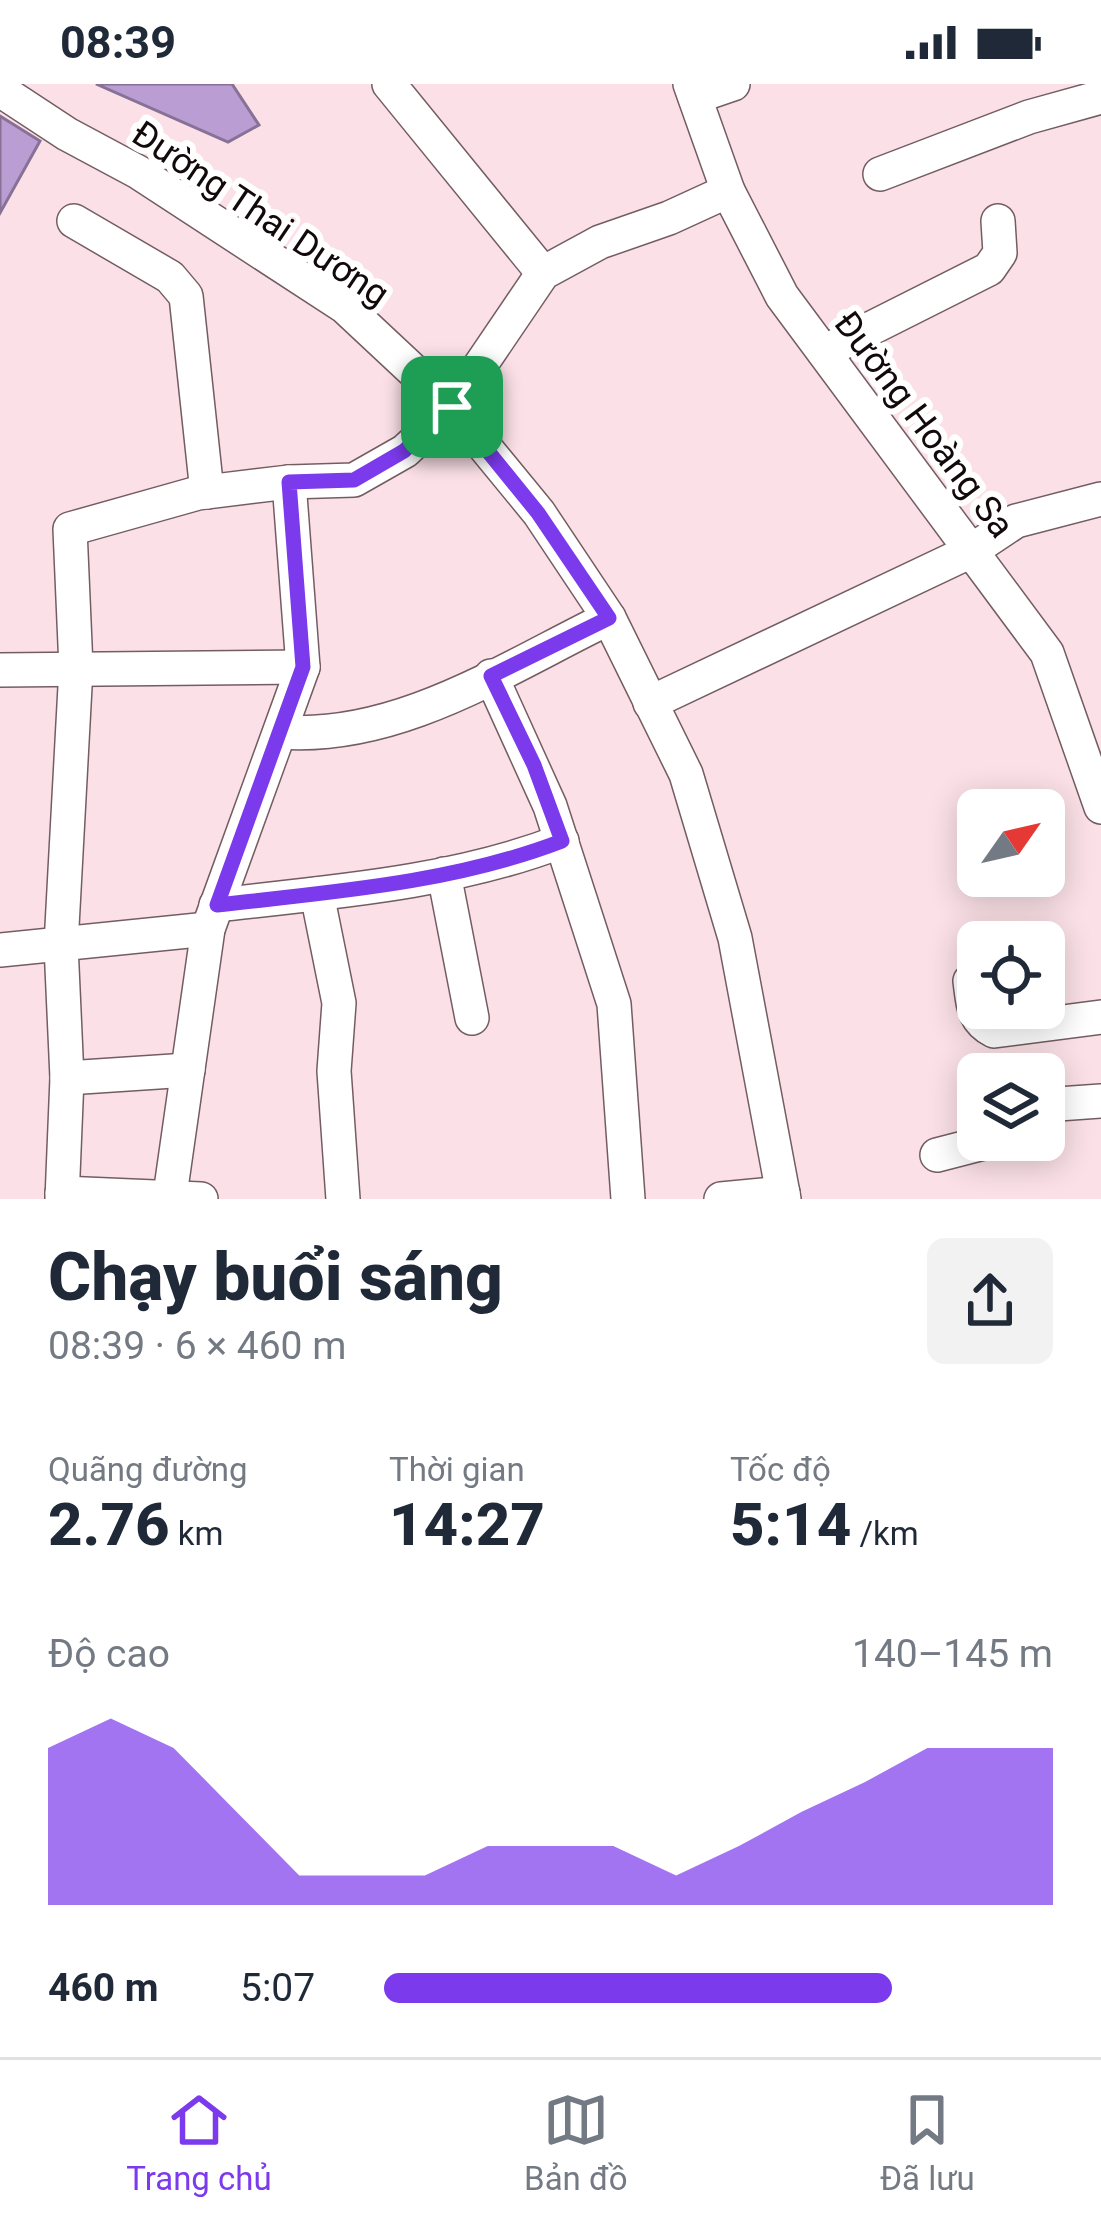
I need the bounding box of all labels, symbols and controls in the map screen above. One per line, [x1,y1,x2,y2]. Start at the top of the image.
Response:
text: 08:39 [60,16,176,69]
street label: Đường Thai Dương [124,112,397,315]
street label: Đường Hoàng Sa [826,303,1023,546]
pin [401,356,503,458]
icon: arrive [419,374,485,440]
north arrow [957,789,1065,897]
map controls [957,789,1065,1161]
button: locate [957,921,1065,1029]
button: layers [957,1053,1065,1161]
button: share [927,1238,1053,1364]
text: Chạy buổi sáng [48,1239,503,1316]
text: 08:39 · 6 × 460 m [48,1323,346,1369]
text: Quãng đường [48,1450,248,1489]
text: Thời gian [389,1450,525,1489]
text: Tốc độ [730,1450,831,1489]
text: 2.76 [48,1489,170,1560]
text: 14:27 [389,1489,545,1560]
text: 5:14 [730,1489,851,1560]
text: km [170,1514,223,1553]
text: /km [851,1514,919,1553]
text: Độ cao [48,1631,170,1677]
text: 140–145 m [852,1631,1053,1677]
text: 460 m [48,1965,159,2011]
text: 5:07 [240,1965,315,2011]
tab: Trang chủ [126,2087,272,2198]
tab: Bản đồ [524,2087,628,2198]
tab: Đã lưu [880,2087,975,2198]

